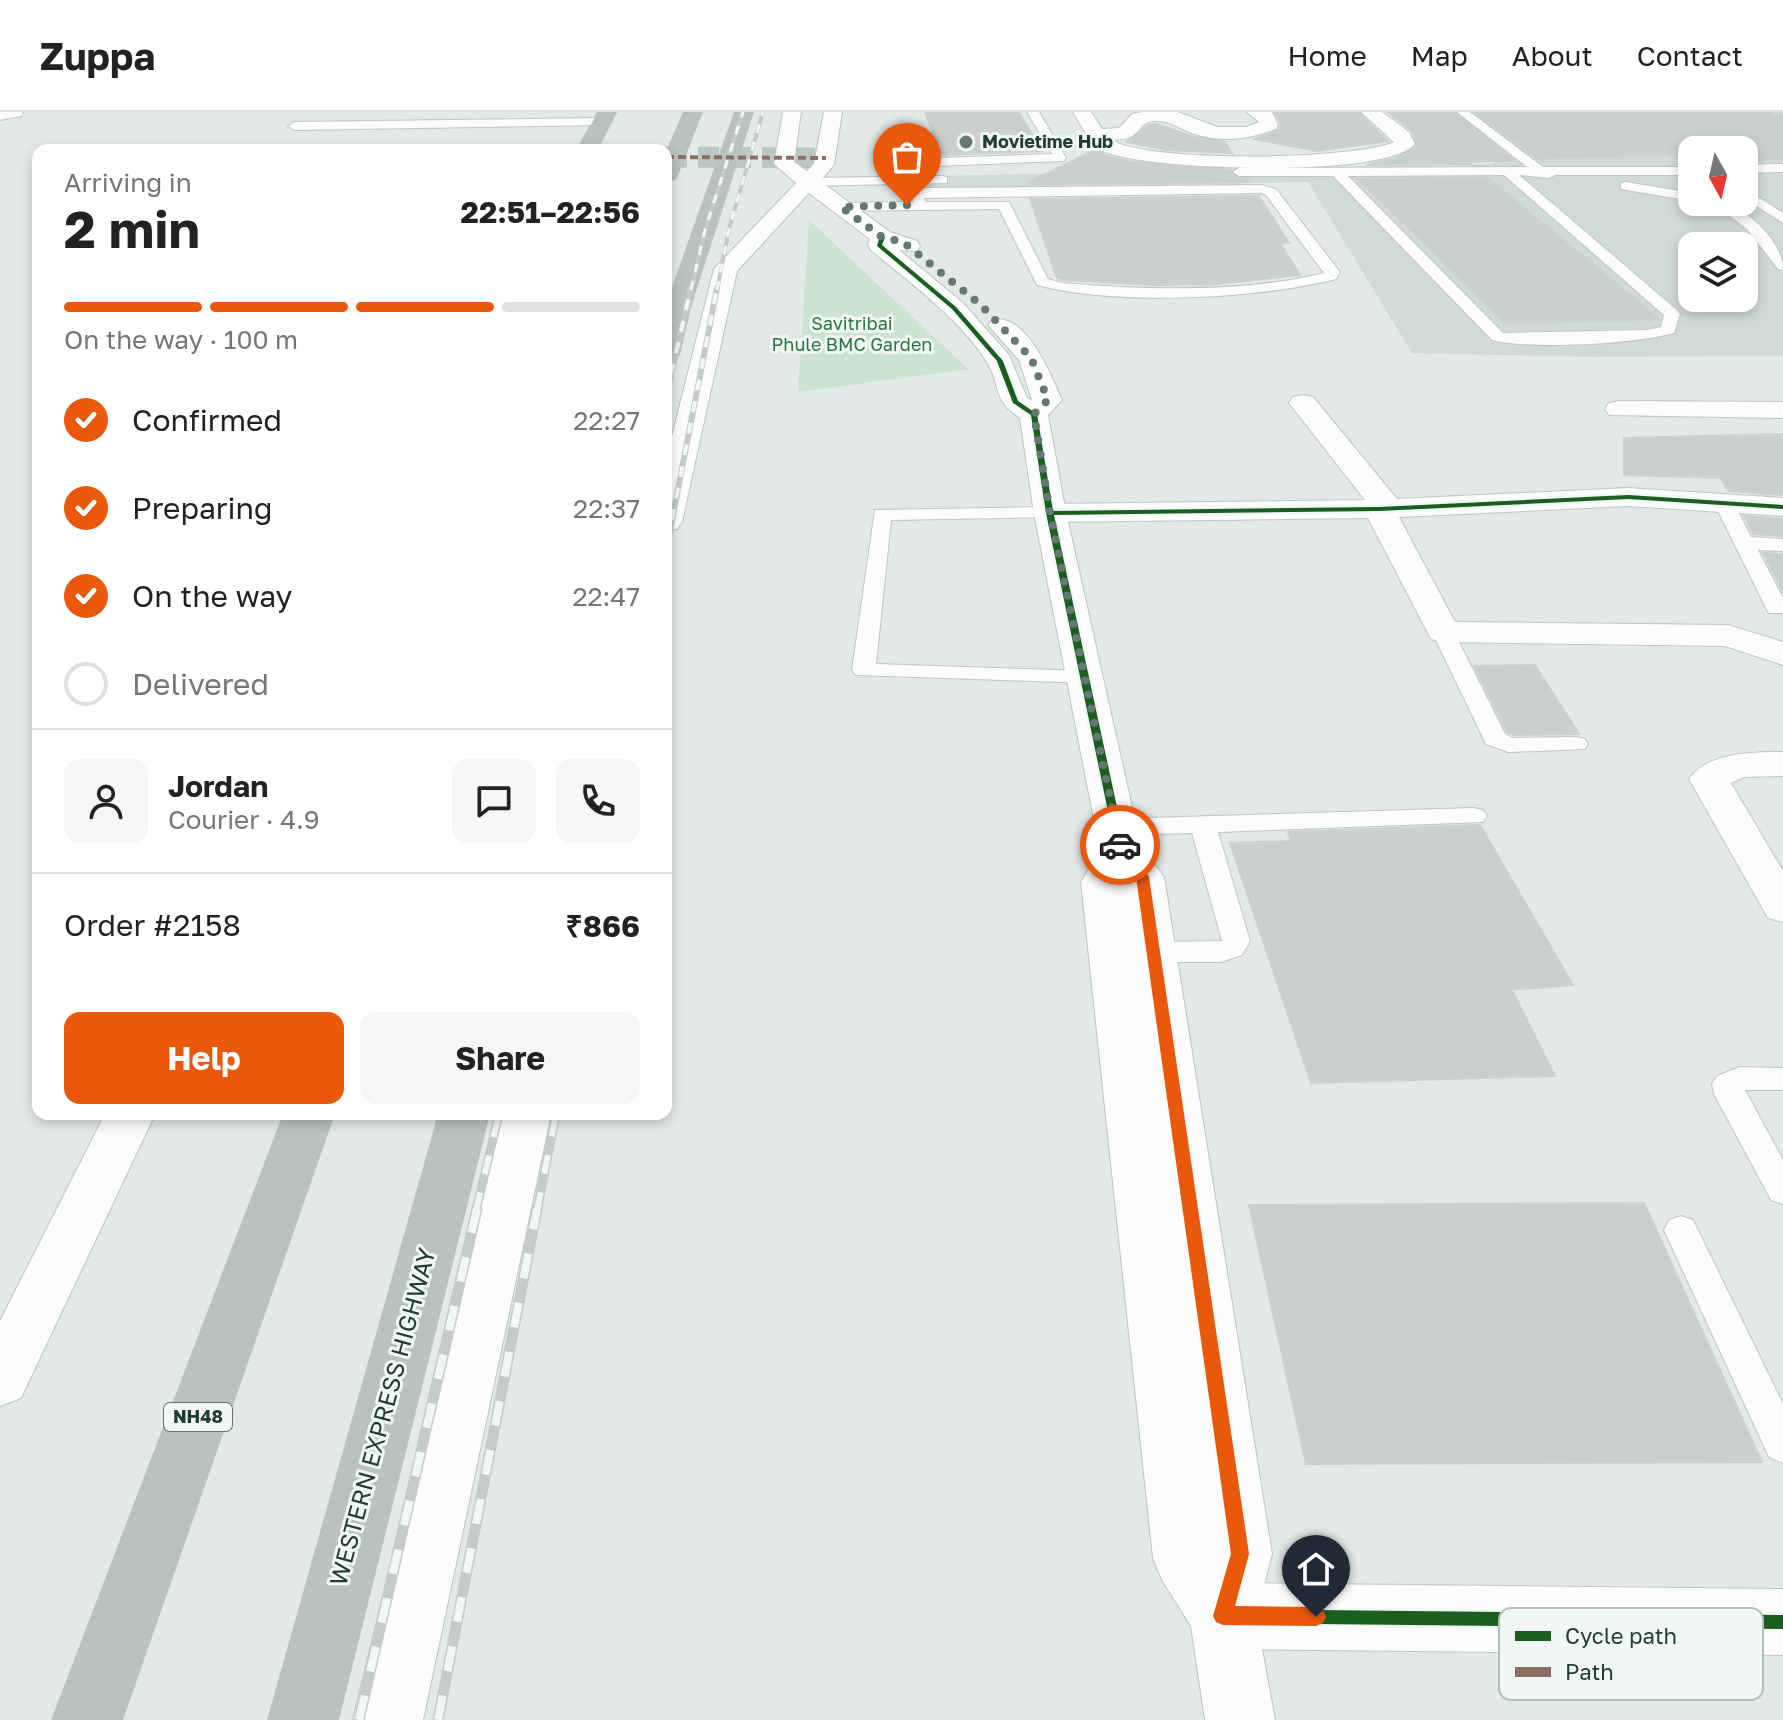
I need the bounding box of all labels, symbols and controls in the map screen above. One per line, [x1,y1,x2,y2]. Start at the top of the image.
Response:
text: Zuppa [40,33,155,78]
text: Home [1288,39,1367,72]
text: Map [1411,39,1468,72]
text: About [1512,39,1593,72]
text: Contact [1637,39,1743,72]
pin [873,123,941,205]
place label: Movietime Hub [982,130,1113,152]
marker: Movietime Hub [957,133,975,151]
icon: bag [885,135,929,179]
north arrow [1678,136,1758,216]
map controls [1678,136,1758,312]
text: Arriving in [64,167,192,198]
text: 22:51–22:56 [461,194,640,230]
text: 2 min [64,197,200,259]
button: layers [1678,232,1758,312]
park label: Savitribai Phule BMC Garden [772,312,932,355]
text: On the way · 100 m [64,324,298,355]
icon: check [64,398,108,442]
text: Confirmed [132,402,282,438]
text: 22:27 [573,405,640,436]
icon: check [64,486,108,530]
text: Preparing [132,490,273,526]
text: 22:37 [573,493,640,524]
icon: check [64,574,108,618]
text: On the way [132,578,292,614]
text: 22:47 [572,581,640,612]
text: Delivered [132,666,269,702]
button: person [64,759,148,843]
button: chat [452,759,536,843]
button: phone [556,759,640,843]
text: Jordan [168,768,268,804]
text: Courier · 4.9 [168,804,320,835]
courier [1080,805,1160,885]
icon: car [1098,823,1142,867]
text: Order #2158 [64,907,241,943]
text: ₹866 [566,908,640,944]
button: Help [64,1012,344,1104]
button: Share [360,1012,640,1104]
street label: WESTERN EXPRESS HIGHWAY [322,1244,441,1589]
road number: NH48 [164,1403,232,1431]
pin [1282,1535,1350,1617]
icon: home [1294,1547,1338,1591]
legend [1499,1608,1763,1700]
text: Cycle path [1565,1622,1677,1649]
text: Path [1565,1658,1614,1685]

